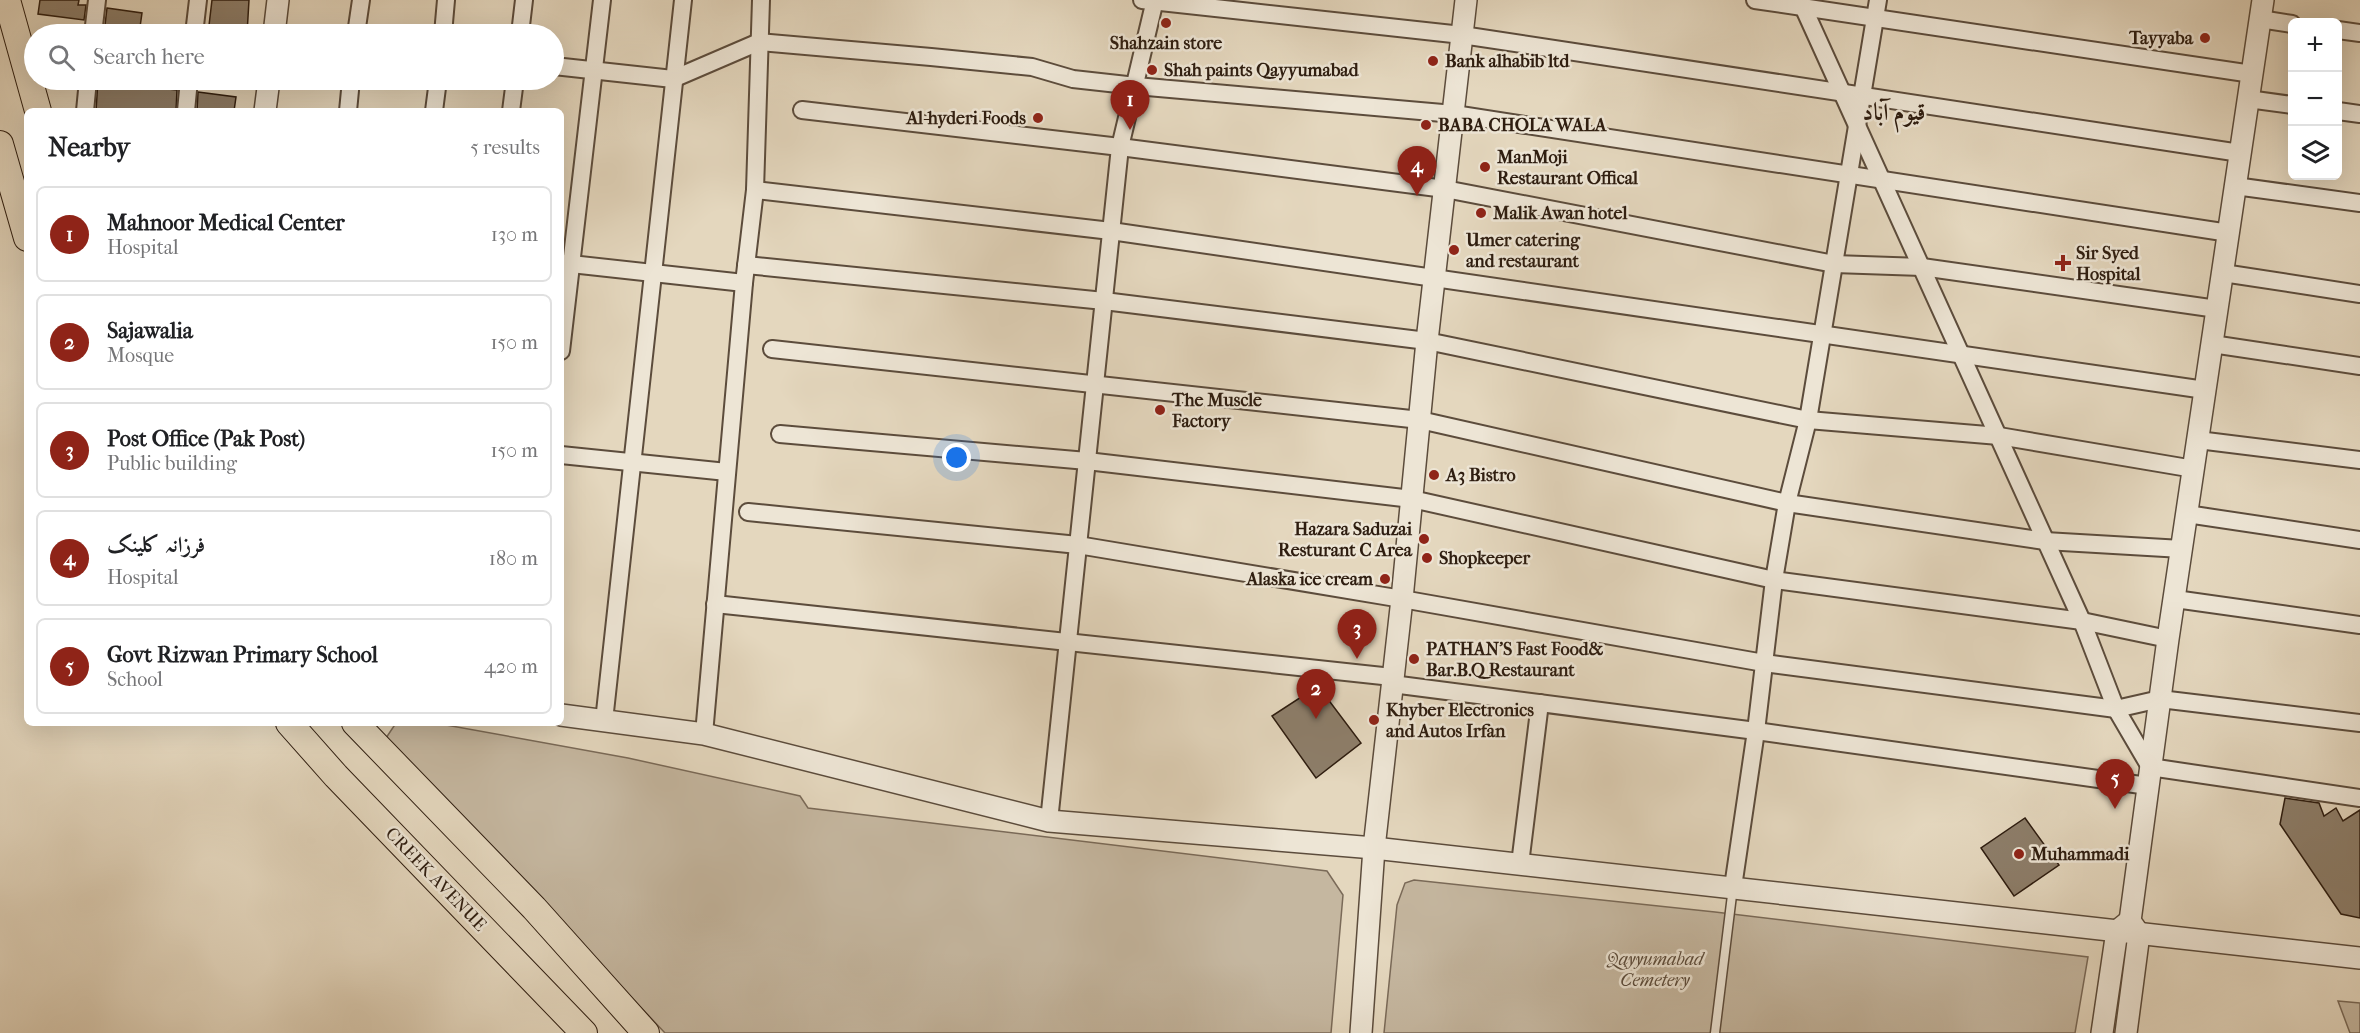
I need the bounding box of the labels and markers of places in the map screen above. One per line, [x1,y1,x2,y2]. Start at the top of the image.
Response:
marker: Shahzain store [1159,16,1173,30]
place label: Tayyaba [2128,28,2194,49]
marker: Tayyaba [2198,31,2212,45]
place label: Shahzain store [1110,33,1222,54]
place label: Bank alhabib ltd [1445,51,1570,72]
marker: Bank alhabib ltd [1426,54,1440,68]
place label: Shah paints Qayyumabad [1164,60,1360,81]
marker: Shah paints Qayyumabad [1145,63,1159,77]
pin: 1 [1110,80,1150,130]
place label: Al-hyderi Foods [905,108,1026,129]
marker: Al-hyderi Foods [1031,111,1045,125]
place label: BABA CHOLA WALA [1438,115,1608,136]
marker: BABA CHOLA WALA [1419,118,1433,132]
pin: 4 [1398,146,1436,196]
place label: ManMoji Restaurant Offical [1496,147,1639,189]
marker: ManMoji Restaurant Offical [1478,160,1492,174]
place label: Malik Awan hotel [1492,203,1628,224]
marker: Malik Awan hotel [1474,206,1488,220]
place label: Umer catering and restaurant [1465,230,1581,272]
marker: Umer catering and restaurant [1447,243,1461,257]
place label: Sir Syed Hospital [2076,243,2141,285]
marker: Sir Syed Hospital [2054,254,2072,272]
place label: The Muscle Factory [1171,390,1262,432]
marker: The Muscle Factory [1153,403,1167,417]
place label: A3 Bistro [1445,465,1516,486]
marker: A3 Bistro [1427,468,1441,482]
place label: Hazara Saduzai Resturant C Area [1278,519,1413,561]
marker: Hazara Saduzai Resturant C Area [1417,532,1431,546]
place label: Shopkeeper [1439,548,1531,569]
marker: Shopkeeper [1420,551,1434,565]
place label: Alaska ice cream [1245,569,1374,590]
marker: Alaska ice cream [1378,572,1392,586]
pin: 3 [1338,610,1376,659]
place label: PATHAN'S Fast Food& Bar.B.Q Restaurant [1426,639,1604,681]
marker: PATHAN'S Fast Food& Bar.B.Q Restaurant [1407,652,1421,666]
pin: 2 [1296,670,1336,719]
place label: Khyber Electronics and Autos Irfan [1386,700,1534,742]
marker: Khyber Electronics and Autos Irfan [1367,713,1381,727]
pin: 5 [2096,760,2134,809]
place label: Muhammadi [2030,844,2130,865]
marker: Muhammadi [2012,847,2026,861]

